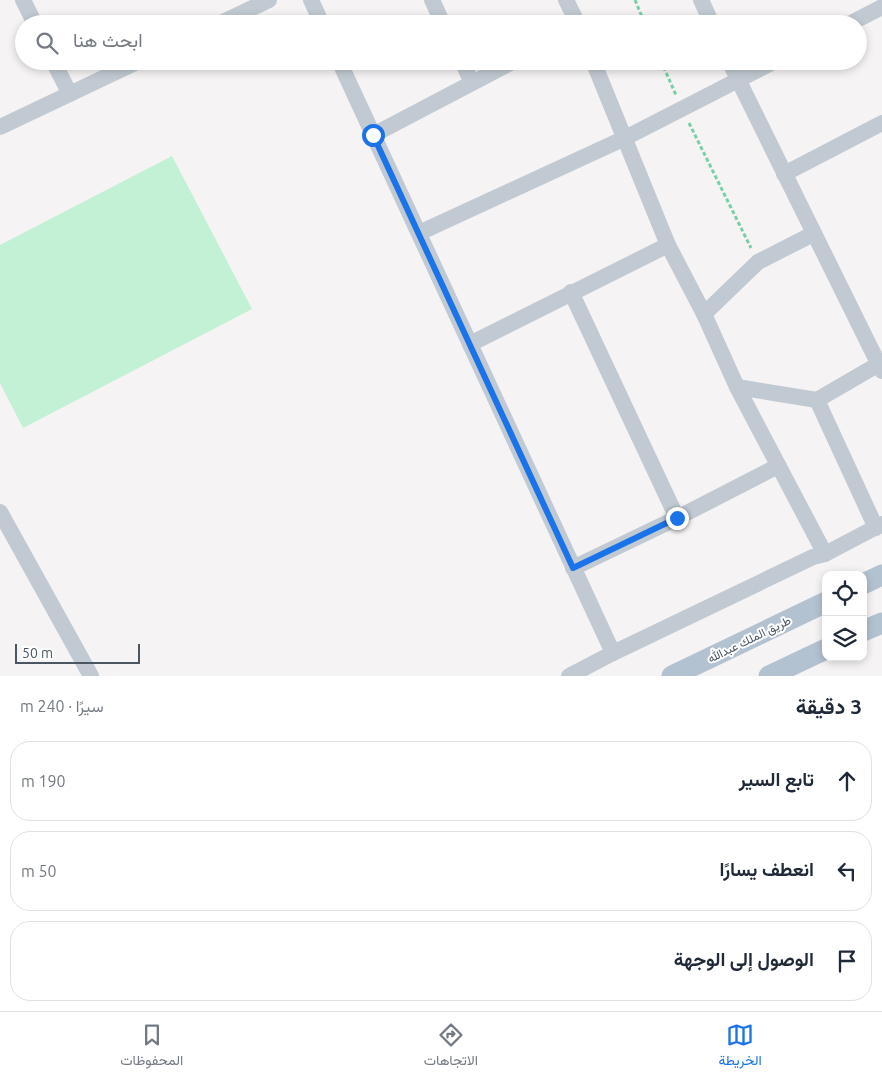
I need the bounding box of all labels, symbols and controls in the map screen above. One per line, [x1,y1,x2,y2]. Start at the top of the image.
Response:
search box [15,15,867,70]
icon: search [33,29,61,57]
text: ابحث هنا [73,29,143,51]
route start [362,124,385,147]
route end [666,507,689,530]
map controls [822,571,867,661]
button: locate [822,571,867,616]
street label: طريق الملك عبدالله [705,613,794,667]
button: layers [822,616,867,661]
scale bar [15,641,140,664]
text: 50 m [22,645,53,661]
text: 3 دقيقة [796,694,862,718]
text: سيرًا · 240 m [20,697,104,715]
icon: ahead [833,767,861,795]
text: تابع السير [739,768,814,790]
text: 190 m [21,772,66,790]
icon: left [833,857,861,885]
text: انعطف يسارًا [720,858,814,880]
text: 50 m [21,862,57,880]
icon: arrive [833,947,861,975]
text: الوصول إلى الوجهة [674,948,814,970]
tab: المحفوظات [120,1021,183,1073]
tab: الاتجاهات [424,1021,478,1073]
tab: الخريطة [718,1021,762,1073]

